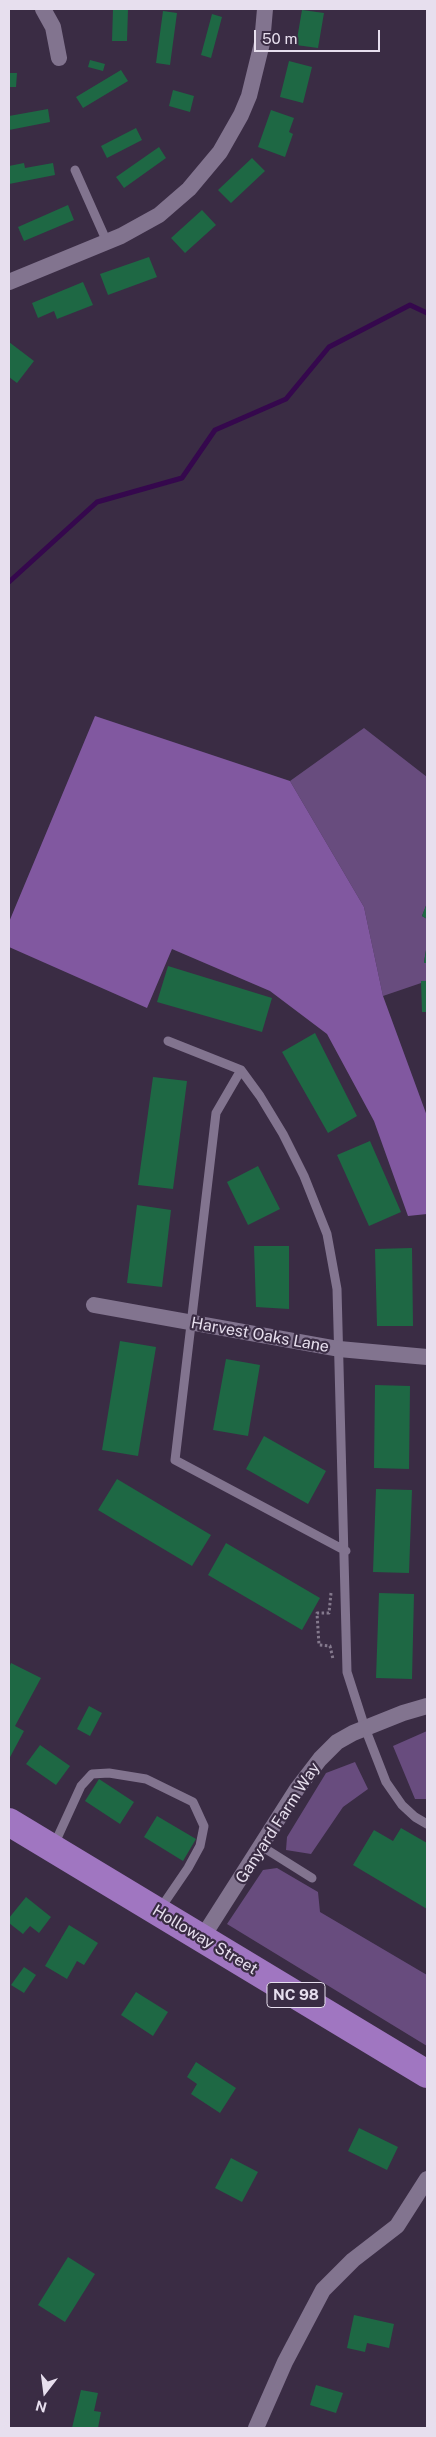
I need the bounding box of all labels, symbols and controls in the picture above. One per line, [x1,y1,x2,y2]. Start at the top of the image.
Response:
scale bar [256,20,382,52]
text: 50 m [262,30,297,47]
street label: Harvest Oaks Lane [189,1313,331,1357]
street label: Ganyard Farm Way [232,1759,324,1887]
street label: Holloway Street [149,1901,261,1979]
road number: NC 98 [267,1982,325,2008]
north arrow [20,2367,70,2417]
text: N [34,2397,48,2416]

